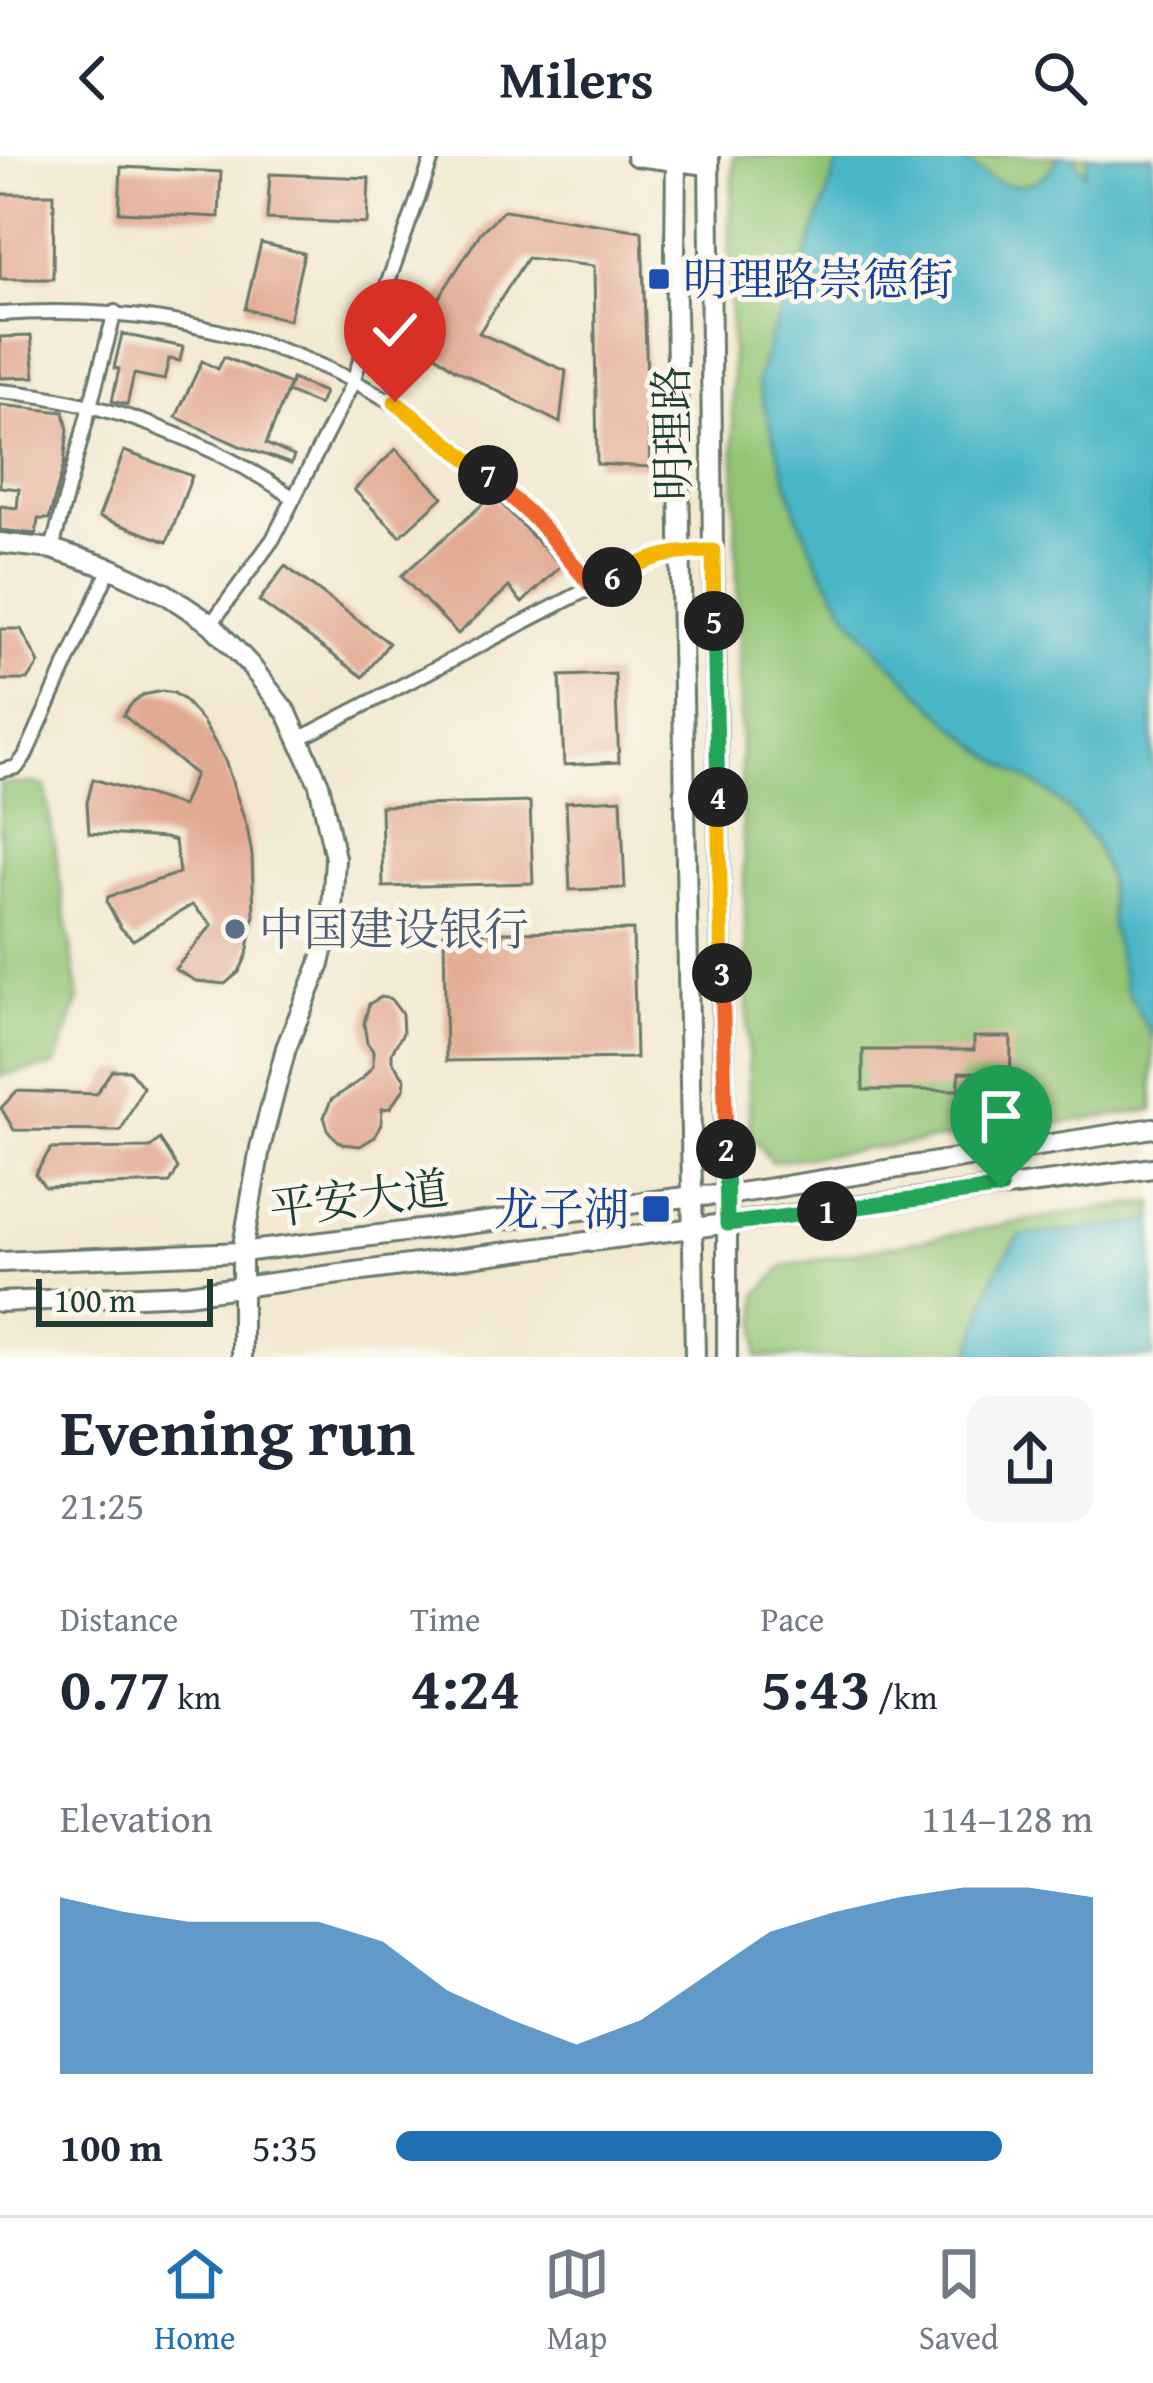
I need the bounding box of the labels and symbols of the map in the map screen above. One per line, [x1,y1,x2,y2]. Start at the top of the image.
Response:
place label: 明理路崇德街 [683,246,953,311]
marker: 明理路崇德街 [646,266,672,292]
pin [344,279,446,402]
street label: 明理路 [638,365,705,501]
pin: 7 [458,445,518,505]
pin: 6 [582,547,642,607]
pin: 5 [684,591,744,651]
pin: 4 [688,767,748,827]
place label: 中国建设银行 [259,896,529,961]
marker: 中国建设银行 [222,916,248,942]
pin: 3 [692,943,752,1003]
pin [950,1065,1052,1188]
pin: 2 [696,1119,756,1179]
street label: 平安大道 [266,1154,452,1241]
place label: 龙子湖 [494,1176,629,1241]
pin: 1 [797,1181,857,1241]
marker: 龙子湖 [640,1193,672,1225]
scale bar [36,1273,213,1326]

